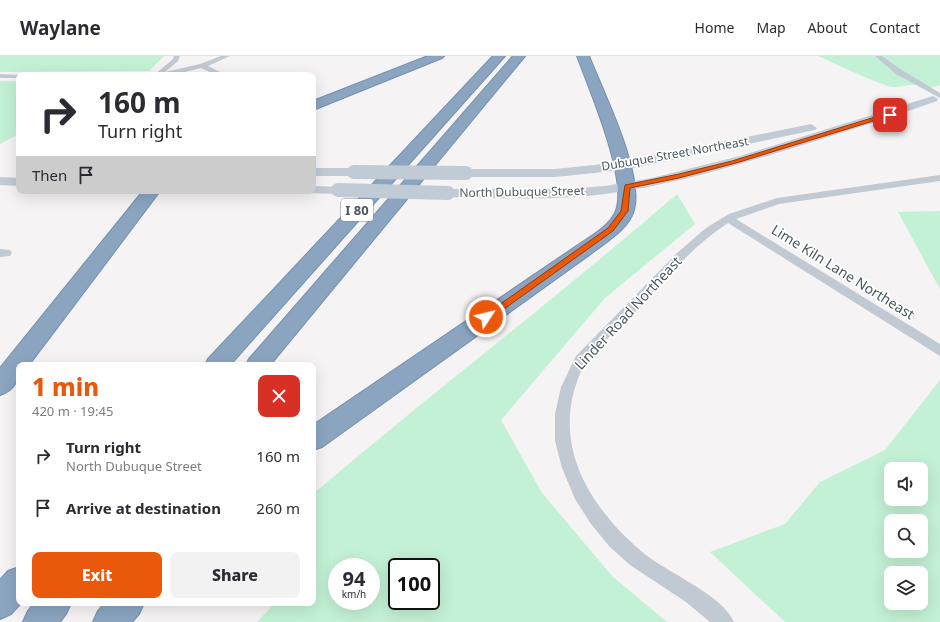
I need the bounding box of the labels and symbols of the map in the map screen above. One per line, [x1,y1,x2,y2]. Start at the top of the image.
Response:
pin [873,98,907,132]
street label: Dubuque Street Northeast [600,132,750,175]
street label: North Dubuque Street [459,182,585,201]
road number: I 80 [341,199,373,221]
street label: Lime Kiln Lane Northeast [768,220,918,323]
street label: Linder Road Northeast [570,252,685,374]
position arrow [465,296,507,338]
speed limit sign: 100 [388,558,440,610]

